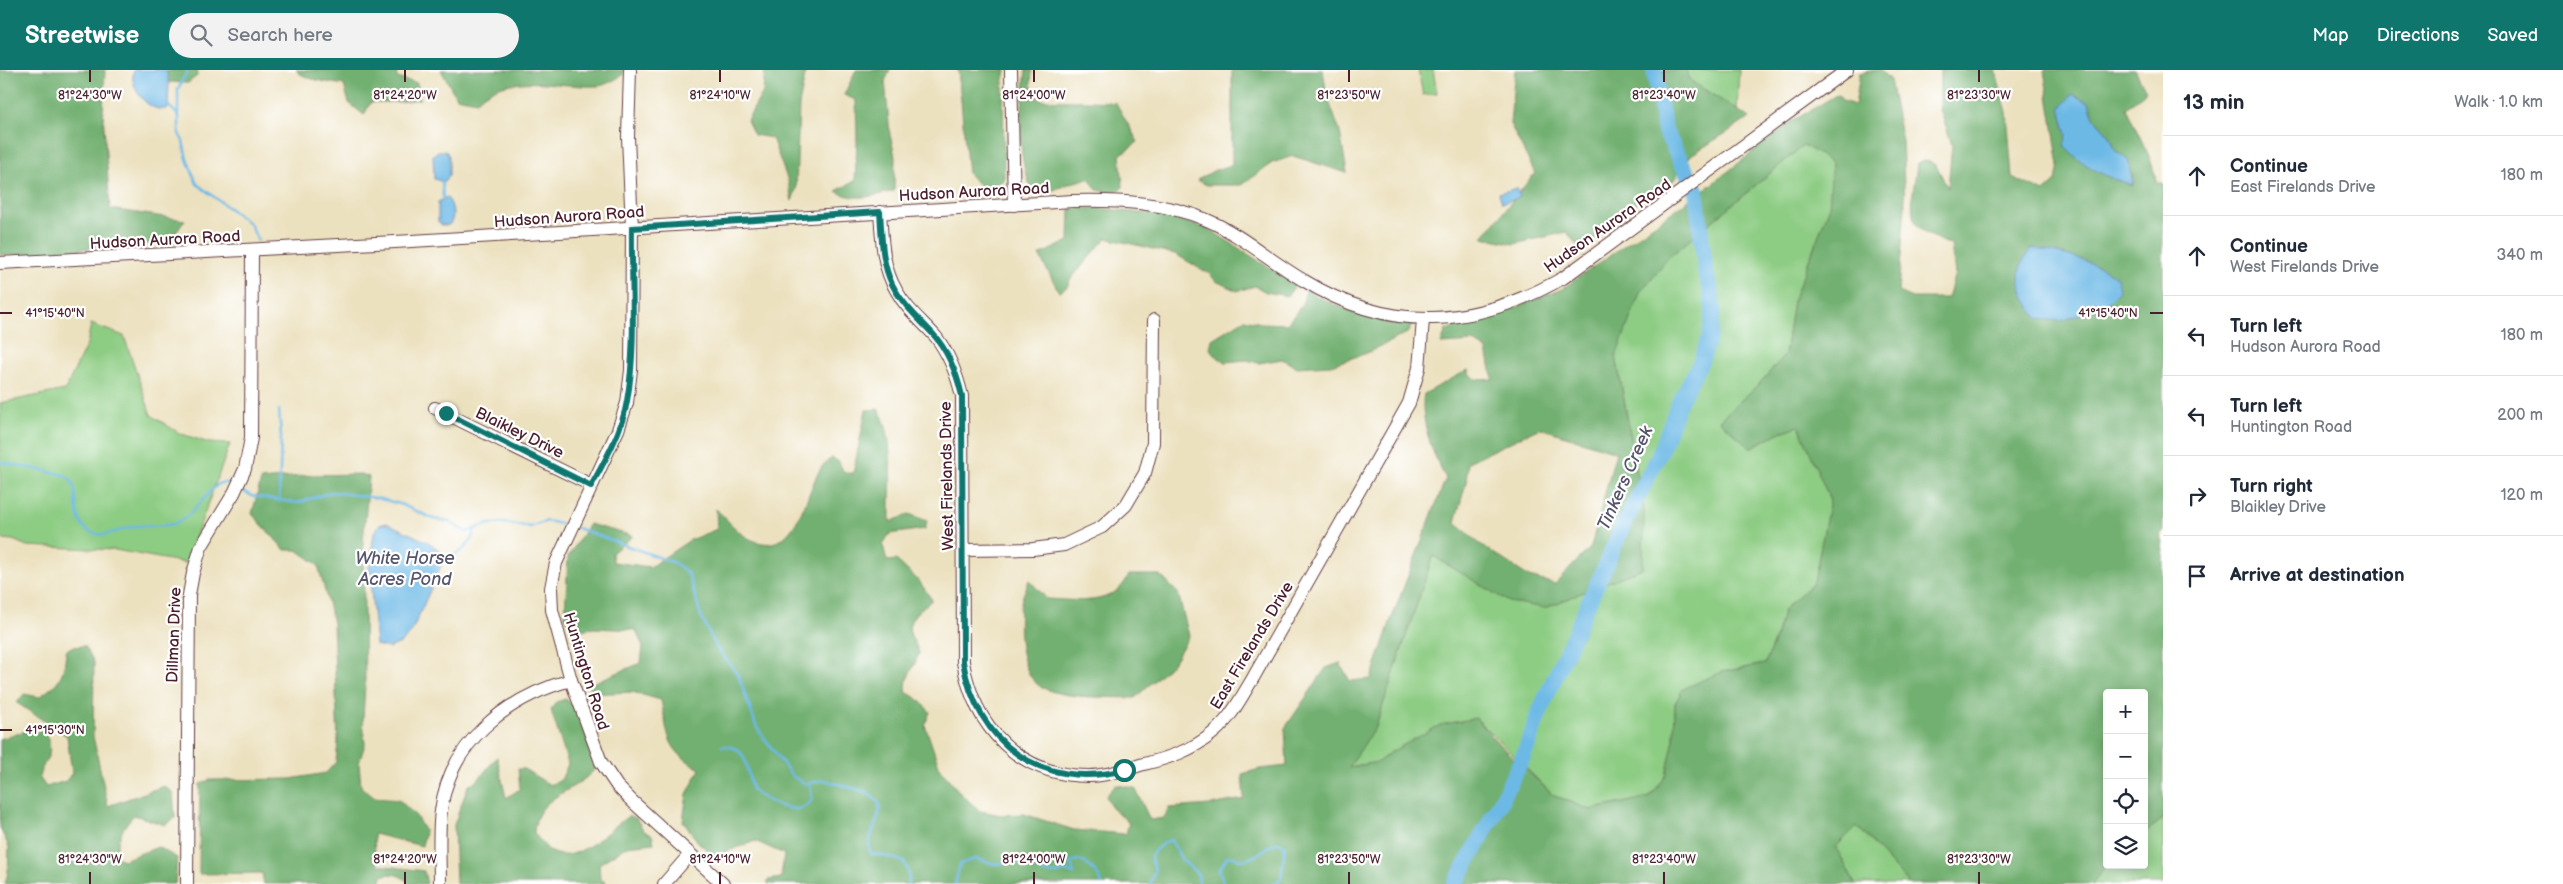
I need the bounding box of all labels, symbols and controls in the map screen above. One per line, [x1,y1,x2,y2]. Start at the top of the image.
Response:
search box [169,13,519,58]
text: Streetwise [25,21,139,50]
icon: search [187,21,215,49]
text: Search here [227,24,333,47]
text: Map [2313,25,2349,46]
text: Directions [2377,25,2459,46]
text: Saved [2487,25,2538,46]
text: 81°24'30"W [58,88,122,103]
text: 81°24'20"W [373,88,437,103]
text: 81°24'10"W [689,88,751,103]
text: 81°24'00"W [1002,88,1066,103]
text: 81°23'50"W [1317,88,1381,103]
text: 81°23'40"W [1632,88,1696,103]
text: 81°23'30"W [1947,88,2011,103]
text: 13 min [2183,90,2245,115]
text: Walk · 1.0 km [2454,93,2543,112]
text: Continue [2230,155,2308,178]
icon: ahead [2183,162,2211,190]
text: 180 m [2501,166,2543,185]
street label: Hudson Aurora Road [1541,175,1675,277]
text: East Firelands Drive [2230,178,2376,197]
street label: Hudson Aurora Road [898,179,1050,206]
street label: Hudson Aurora Road [493,203,645,232]
street label: Hudson Aurora Road [89,227,241,254]
text: Continue [2230,235,2308,258]
icon: ahead [2183,242,2211,270]
text: 340 m [2496,246,2543,265]
text: West Firelands Drive [2230,258,2379,277]
text: 41°15'40"N [25,306,85,321]
text: 41°15'40"N [2078,306,2138,321]
text: Turn left [2230,315,2302,338]
icon: left [2183,322,2211,350]
text: 180 m [2501,326,2543,345]
text: Hudson Aurora Road [2230,338,2381,357]
text: Turn left [2230,395,2302,418]
street label: West Firelands Drive [937,401,958,551]
route end [435,402,458,425]
icon: left [2183,402,2211,430]
street label: Blaikley Drive [472,404,567,463]
text: 200 m [2497,406,2543,425]
text: Huntington Road [2230,418,2352,437]
water label: Tinkers Creek [1593,422,1658,534]
text: Turn right [2230,475,2313,498]
icon: right [2183,482,2211,510]
text: 120 m [2500,486,2543,505]
text: Blaikley Drive [2230,498,2326,517]
water label: White Horse Acres Pond [355,548,455,590]
icon: arrive [2183,562,2211,590]
text: Arrive at destination [2230,564,2405,587]
street label: East Firelands Drive [1207,578,1298,713]
street label: Dillman Drive [163,586,186,683]
street label: Huntington Road [559,610,613,733]
map controls [2103,689,2148,869]
button: + [2103,689,2148,734]
text: 41°15'30"N [25,723,85,738]
button: − [2103,734,2148,779]
route start [1113,759,1136,782]
button: locate [2103,779,2148,824]
button: layers [2103,824,2148,869]
text: 81°24'30"W [58,852,122,867]
text: 81°24'20"W [373,852,437,867]
text: 81°24'10"W [689,852,751,867]
text: 81°24'00"W [1002,852,1066,867]
text: 81°23'50"W [1317,852,1381,867]
text: 81°23'40"W [1632,852,1696,867]
text: 81°23'30"W [1947,852,2011,867]

